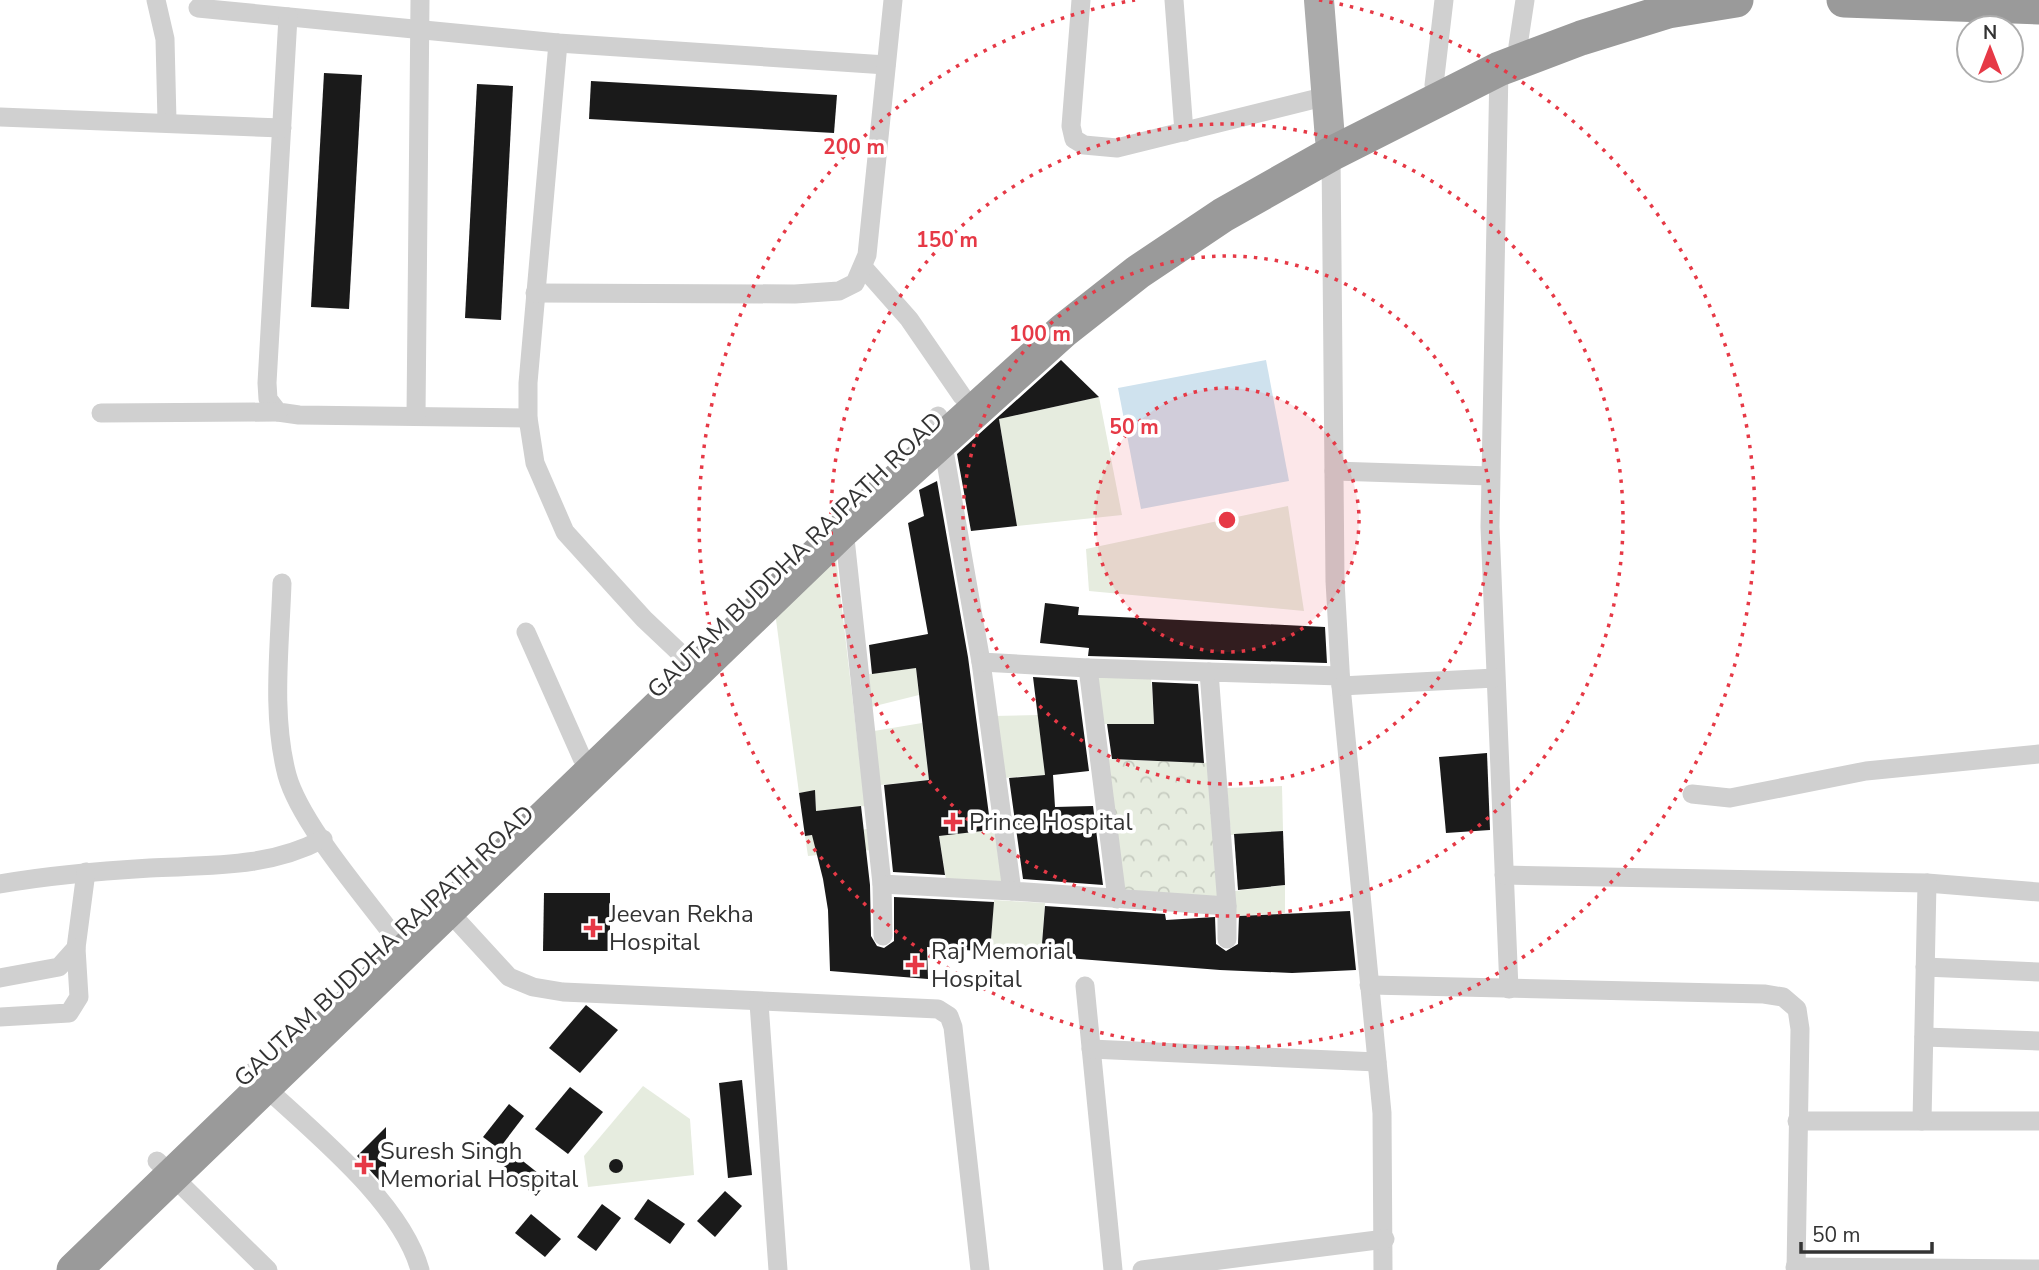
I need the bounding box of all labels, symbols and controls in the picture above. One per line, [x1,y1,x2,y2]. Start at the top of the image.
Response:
north arrow [1955,14,2025,84]
text: N [1983,20,1997,46]
text: 200 m [823,133,885,161]
text: 150 m [916,226,978,254]
text: 100 m [1009,320,1071,348]
street label: GAUTAM BUDDHA RAJPATH ROAD [640,405,950,705]
text: 50 m [1109,413,1159,441]
centre of rings [1215,508,1239,532]
street label: GAUTAM BUDDHA RAJPATH ROAD [227,798,541,1094]
place label: Prince Hospital [969,806,1133,838]
marker: Prince Hospital [943,812,963,832]
place label: Jeevan Rekha Hospital [608,898,754,958]
marker: Jeevan Rekha Hospital [583,918,603,938]
place label: Raj Memorial Hospital [931,935,1073,995]
marker: Raj Memorial Hospital [905,955,925,975]
place label: Suresh Singh Memorial Hospital [380,1135,578,1195]
marker: Suresh Singh Memorial Hospital [354,1155,374,1175]
scale bar [1801,1210,1932,1254]
text: 50 m [1812,1221,1861,1249]

